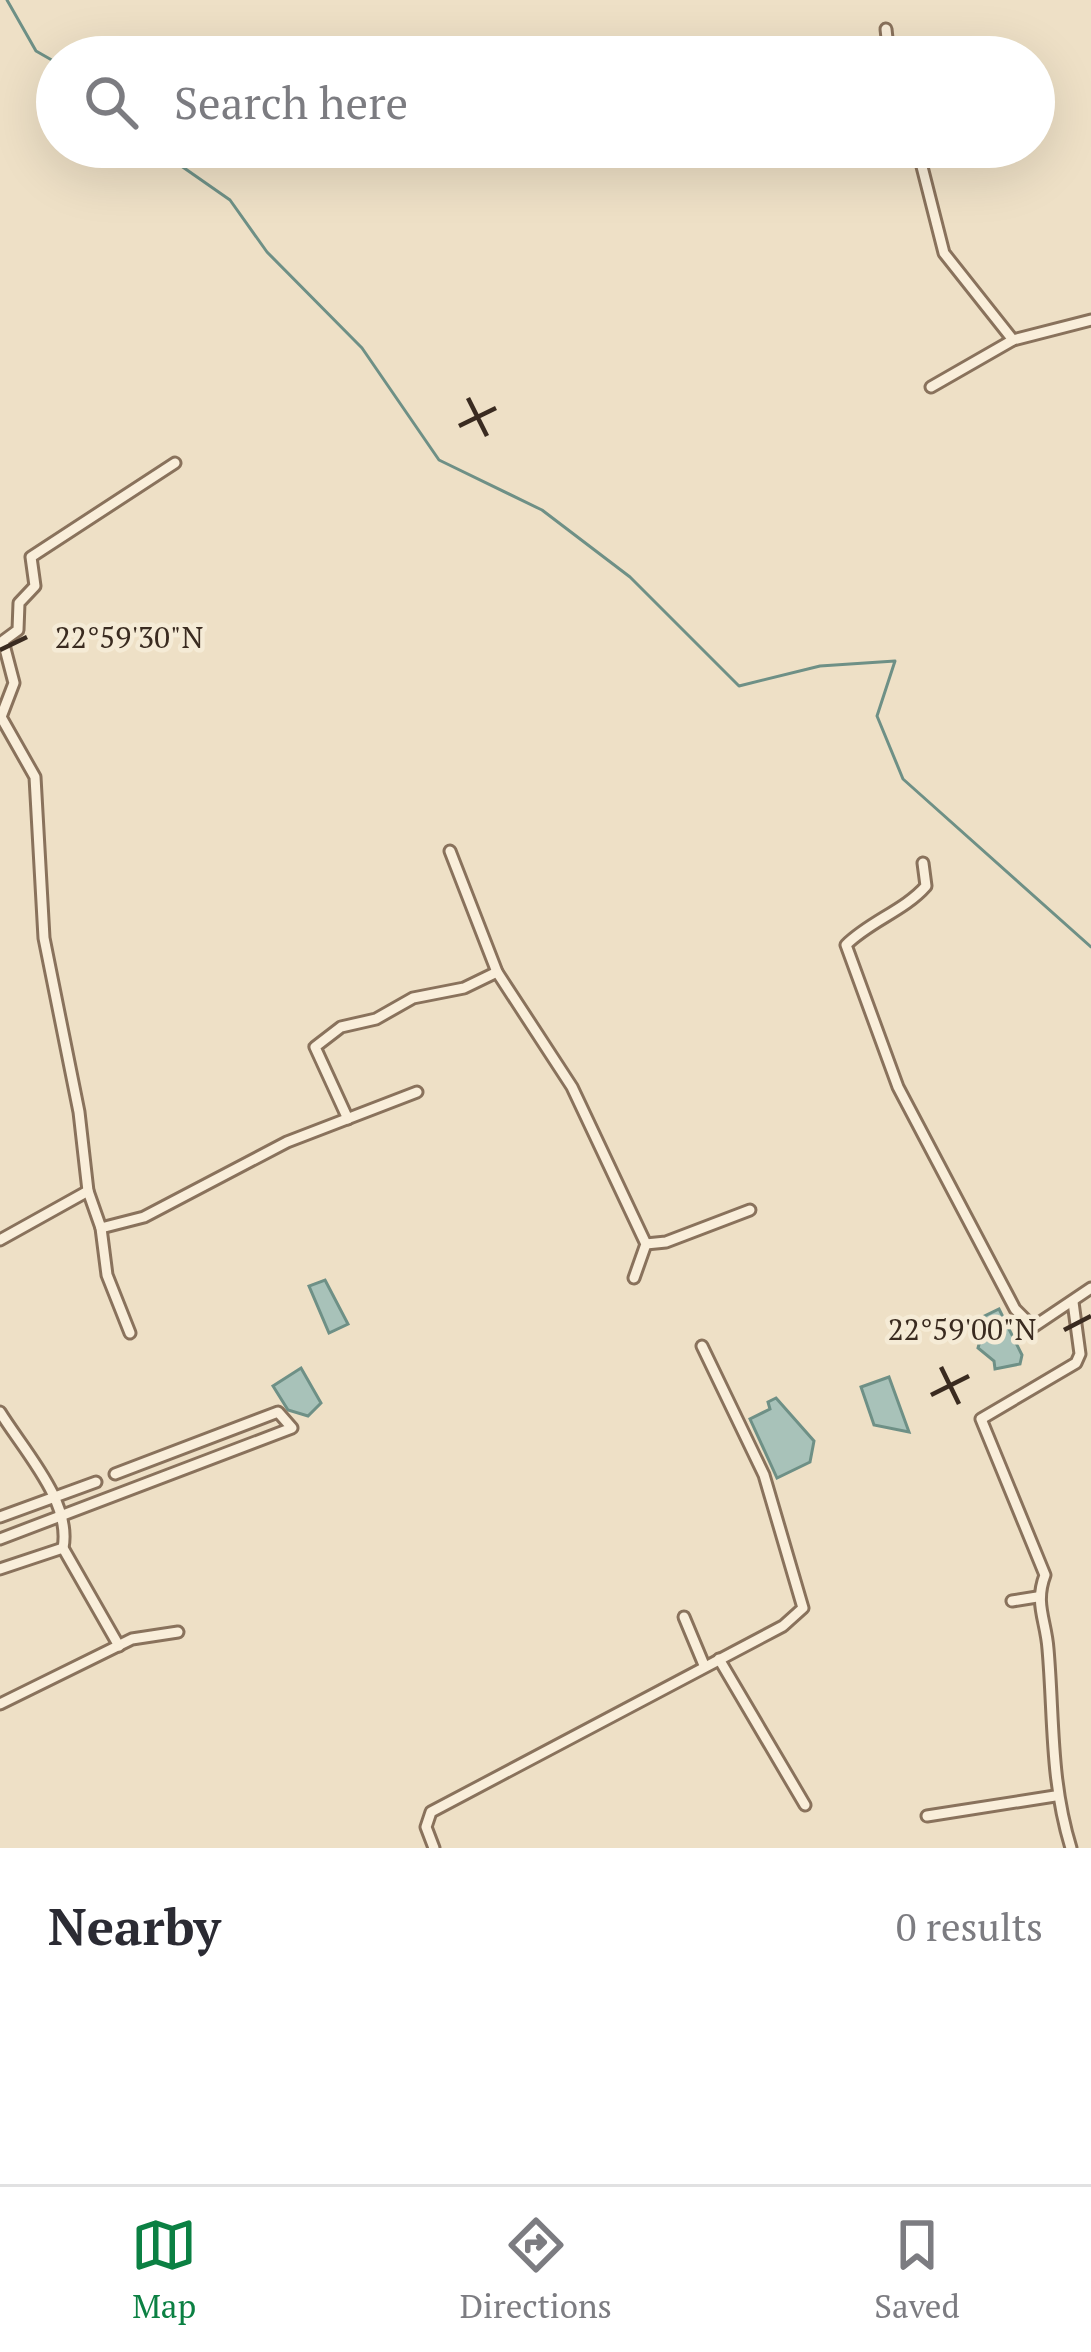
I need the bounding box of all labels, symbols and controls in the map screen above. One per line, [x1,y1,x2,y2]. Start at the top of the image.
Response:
search box [36,36,1055,168]
icon: search [78,69,144,135]
text: Search here [174,72,408,132]
text: 22°59'30"N [55,617,203,657]
text: 22°59'00"N [888,1309,1036,1349]
text: Nearby [48,1892,221,1960]
text: 0 results [896,1900,1043,1952]
tab: Map [131,2212,197,2327]
tab: Directions [460,2212,612,2327]
tab: Saved [874,2212,960,2327]

